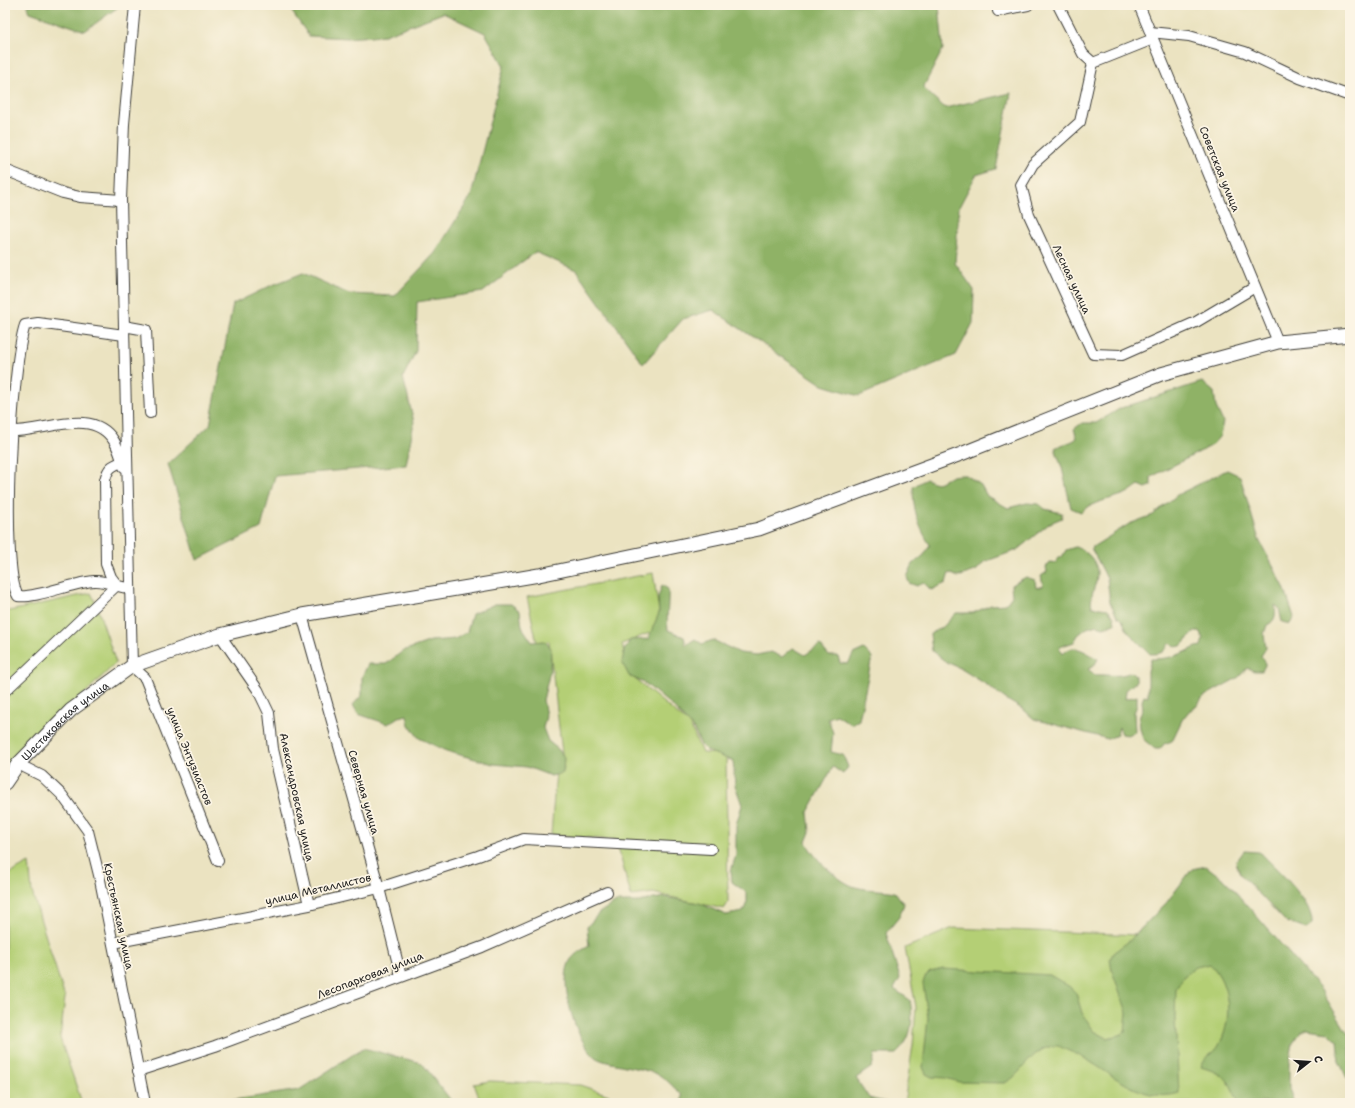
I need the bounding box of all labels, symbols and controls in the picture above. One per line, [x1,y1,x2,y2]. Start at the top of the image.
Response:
street label: Советская улица [1196,124,1244,214]
street label: Лесная улица [1049,242,1094,316]
street label: Шестаковская улица [18,678,112,764]
street label: улица Энтузиастов [163,705,216,808]
street label: Александровская улица [276,732,317,863]
street label: Северная улица [344,748,383,836]
street label: Крестьянская улица [100,861,137,971]
street label: улица Металлистов [264,870,373,909]
street label: Лесопарковая улица [315,948,425,1003]
north arrow [1289,1042,1329,1082]
text: С [1310,1054,1326,1065]

